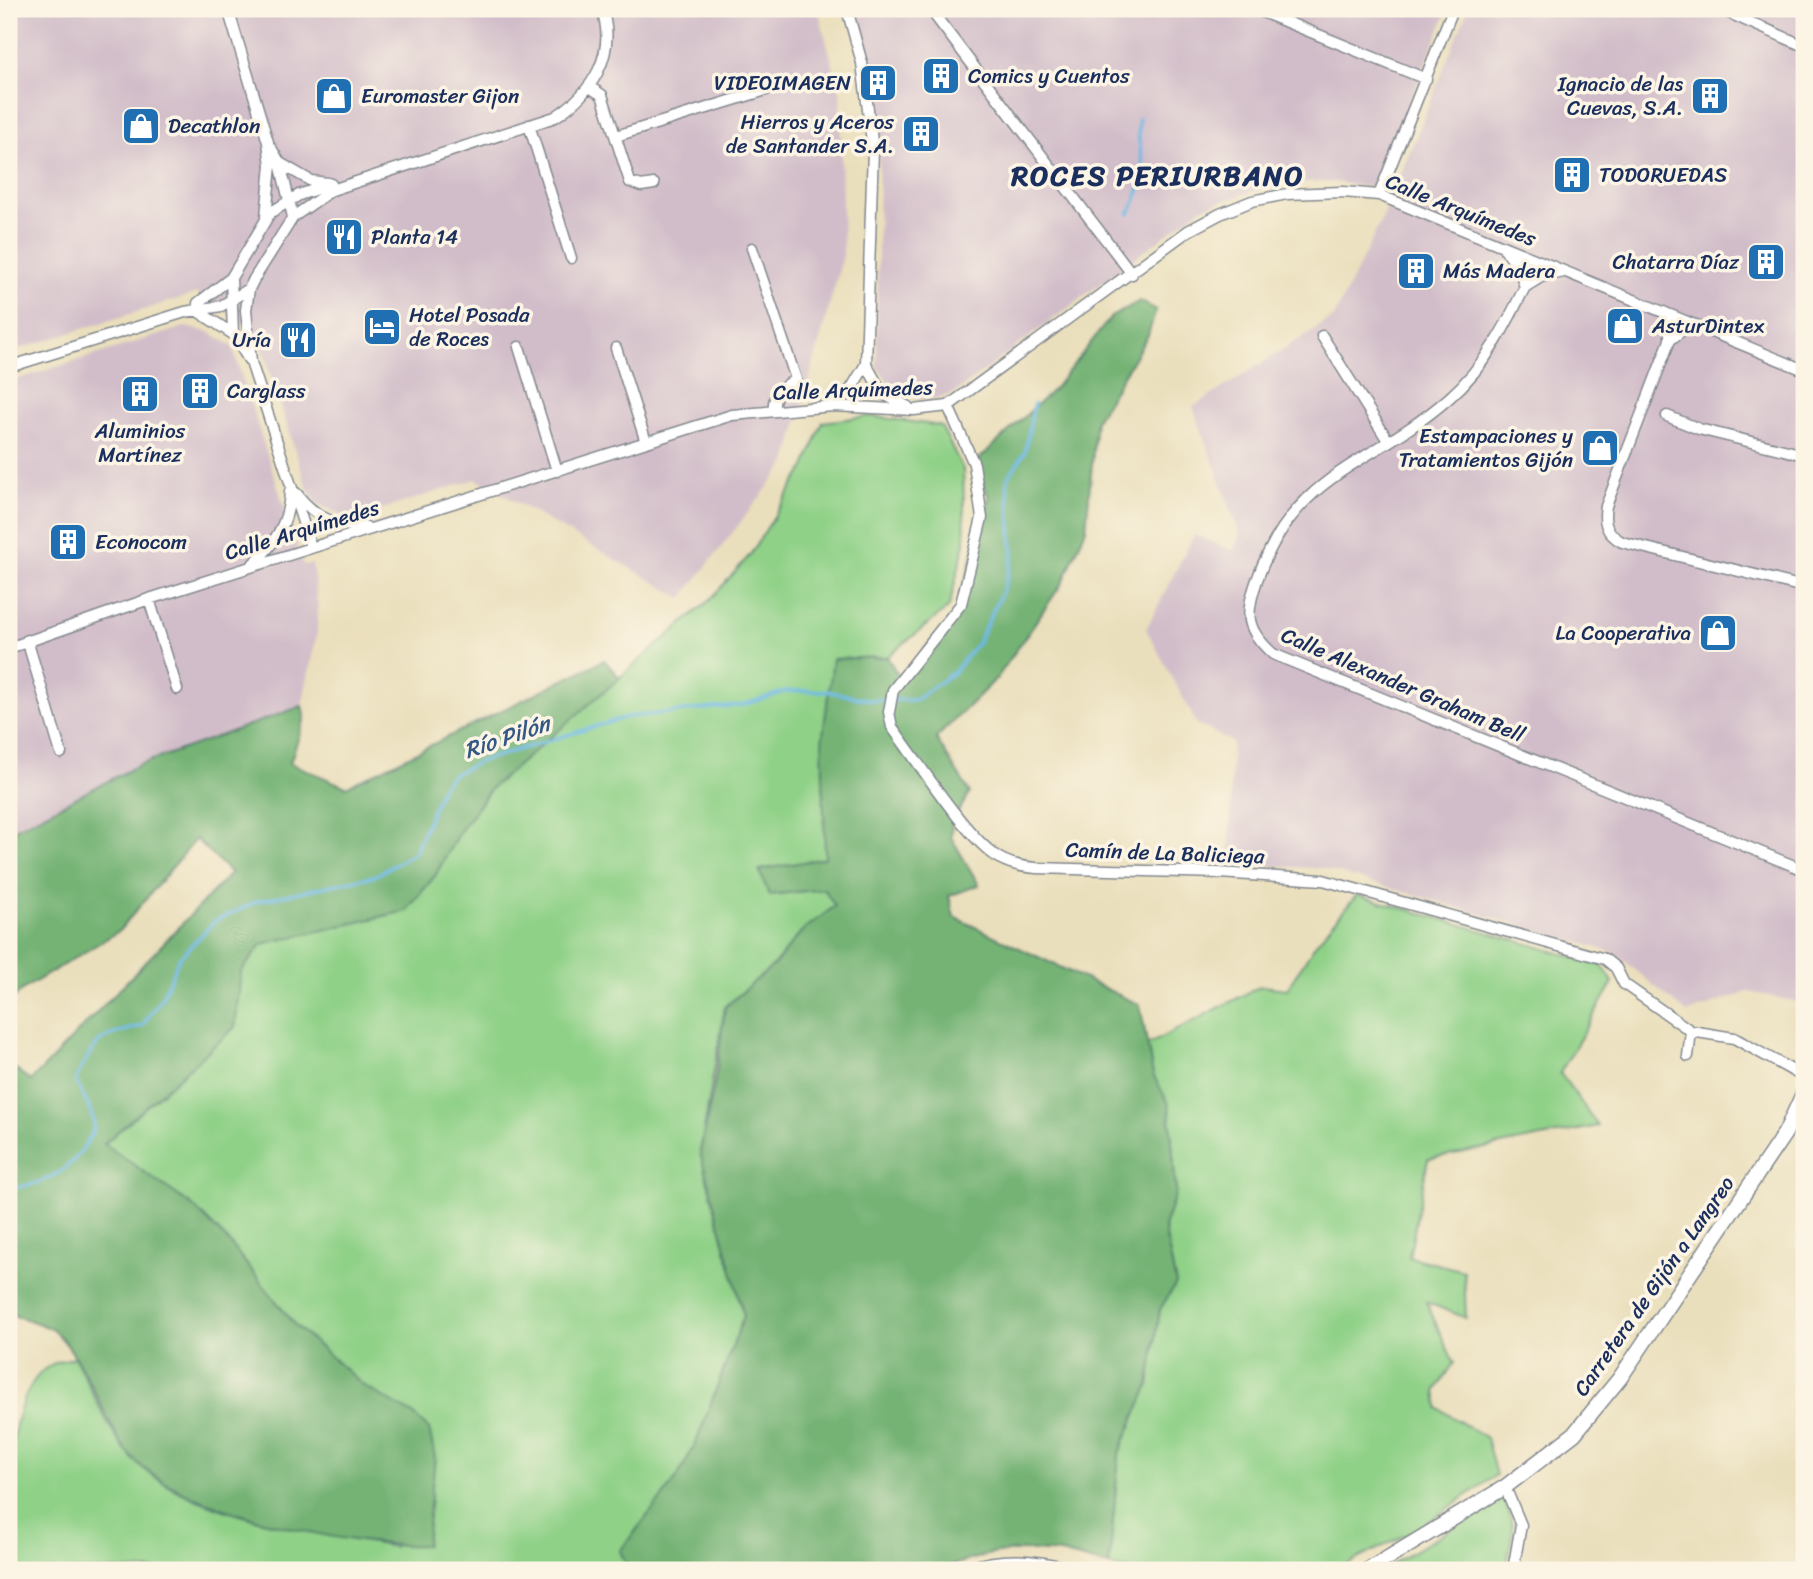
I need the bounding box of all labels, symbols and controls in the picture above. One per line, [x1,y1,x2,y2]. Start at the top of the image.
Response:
building icon: Comics y Cuentos [920,55,962,97]
place label: Comics y Cuentos [968,57,1130,95]
building icon: VIDEOIMAGEN [857,62,899,104]
place label: VIDEOIMAGEN [714,64,851,102]
place label: Ignacio de las Cuevas, S.A. [1557,65,1683,127]
shop icon: Euromaster Gijon [313,75,355,117]
building icon: Ignacio de las Cuevas, S.A. [1689,75,1731,117]
place label: Euromaster Gijon [361,77,519,115]
place label: Hierros y Aceros de Santander S.A. [726,103,894,165]
shop icon: Decathlon [120,105,162,147]
place label: Decathlon [168,107,260,145]
building icon: Hierros y Aceros de Santander S.A. [900,113,942,155]
district label: ROCES PERIURBANO [1010,151,1305,200]
building icon: TODORUEDAS [1551,154,1593,196]
place label: TODORUEDAS [1599,156,1727,194]
street label: Calle Arquímedes [1380,162,1543,258]
restaurant icon: Planta 14 [323,216,365,258]
place label: Planta 14 [371,218,458,256]
building icon: Chatarra Díaz [1745,241,1787,283]
place label: Chatarra Díaz [1613,243,1740,281]
building icon: Más Madera [1395,250,1437,292]
place label: Más Madera [1443,252,1556,290]
place label: Hotel Posada de Roces [409,296,530,358]
shop icon: AsturDintex [1604,305,1646,347]
hotel icon: Hotel Posada de Roces [361,306,403,348]
place label: AsturDintex [1651,307,1764,345]
restaurant icon: Uría [277,319,319,361]
place label: Uría [232,321,271,359]
street label: Calle Arquímedes [772,368,934,412]
building icon: Carglass [179,370,221,412]
place label: Carglass [227,372,306,410]
building icon: Aluminios Martínez [119,373,161,415]
place label: Aluminios Martínez [94,412,186,474]
place label: Estampaciones y Tratamientos Gijón [1399,417,1573,479]
shop icon: Estampaciones y Tratamientos Gijón [1579,427,1621,469]
street label: Calle Arquímedes [220,488,384,572]
building icon: Econocom [47,521,89,563]
place label: Econocom [95,523,187,561]
shop icon: La Cooperativa [1697,612,1739,654]
place label: La Cooperativa [1556,614,1691,652]
street label: Calle Alexander Graham Bell [1275,616,1532,754]
water label: Río Pilón [459,702,558,771]
street label: Camín de La Baliciega [1065,831,1266,875]
street label: Carretera de Gijón a Langreo [1563,1167,1745,1404]

